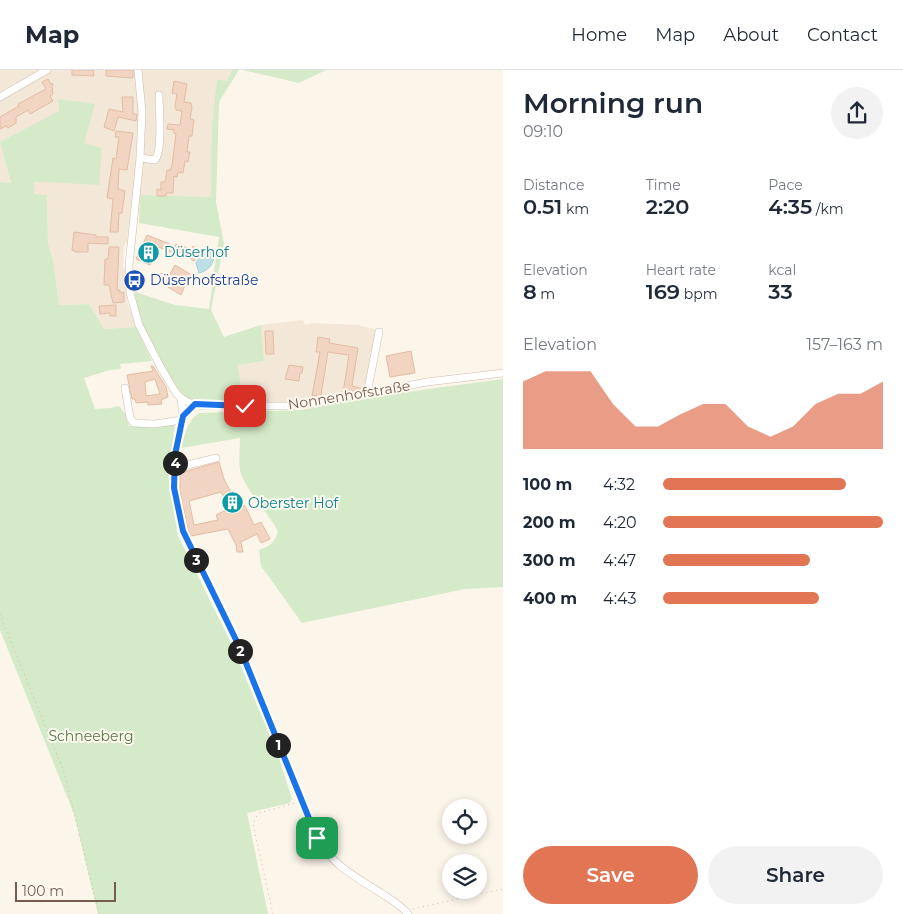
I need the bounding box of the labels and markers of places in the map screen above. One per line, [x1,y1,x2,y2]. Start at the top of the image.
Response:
building icon: Düserhof [136,240,160,264]
place label: Düserhof [164,243,230,261]
bus stop icon: Düserhofstraße [122,268,146,292]
place label: Düserhofstraße [150,271,258,289]
pin [224,385,266,427]
pin: 4 [162,450,188,476]
building icon: Oberster Hof [220,491,244,515]
place label: Oberster Hof [248,494,339,512]
pin: 3 [184,548,208,572]
pin: 2 [228,638,252,664]
pin: 1 [266,732,290,758]
pin [296,817,338,859]

